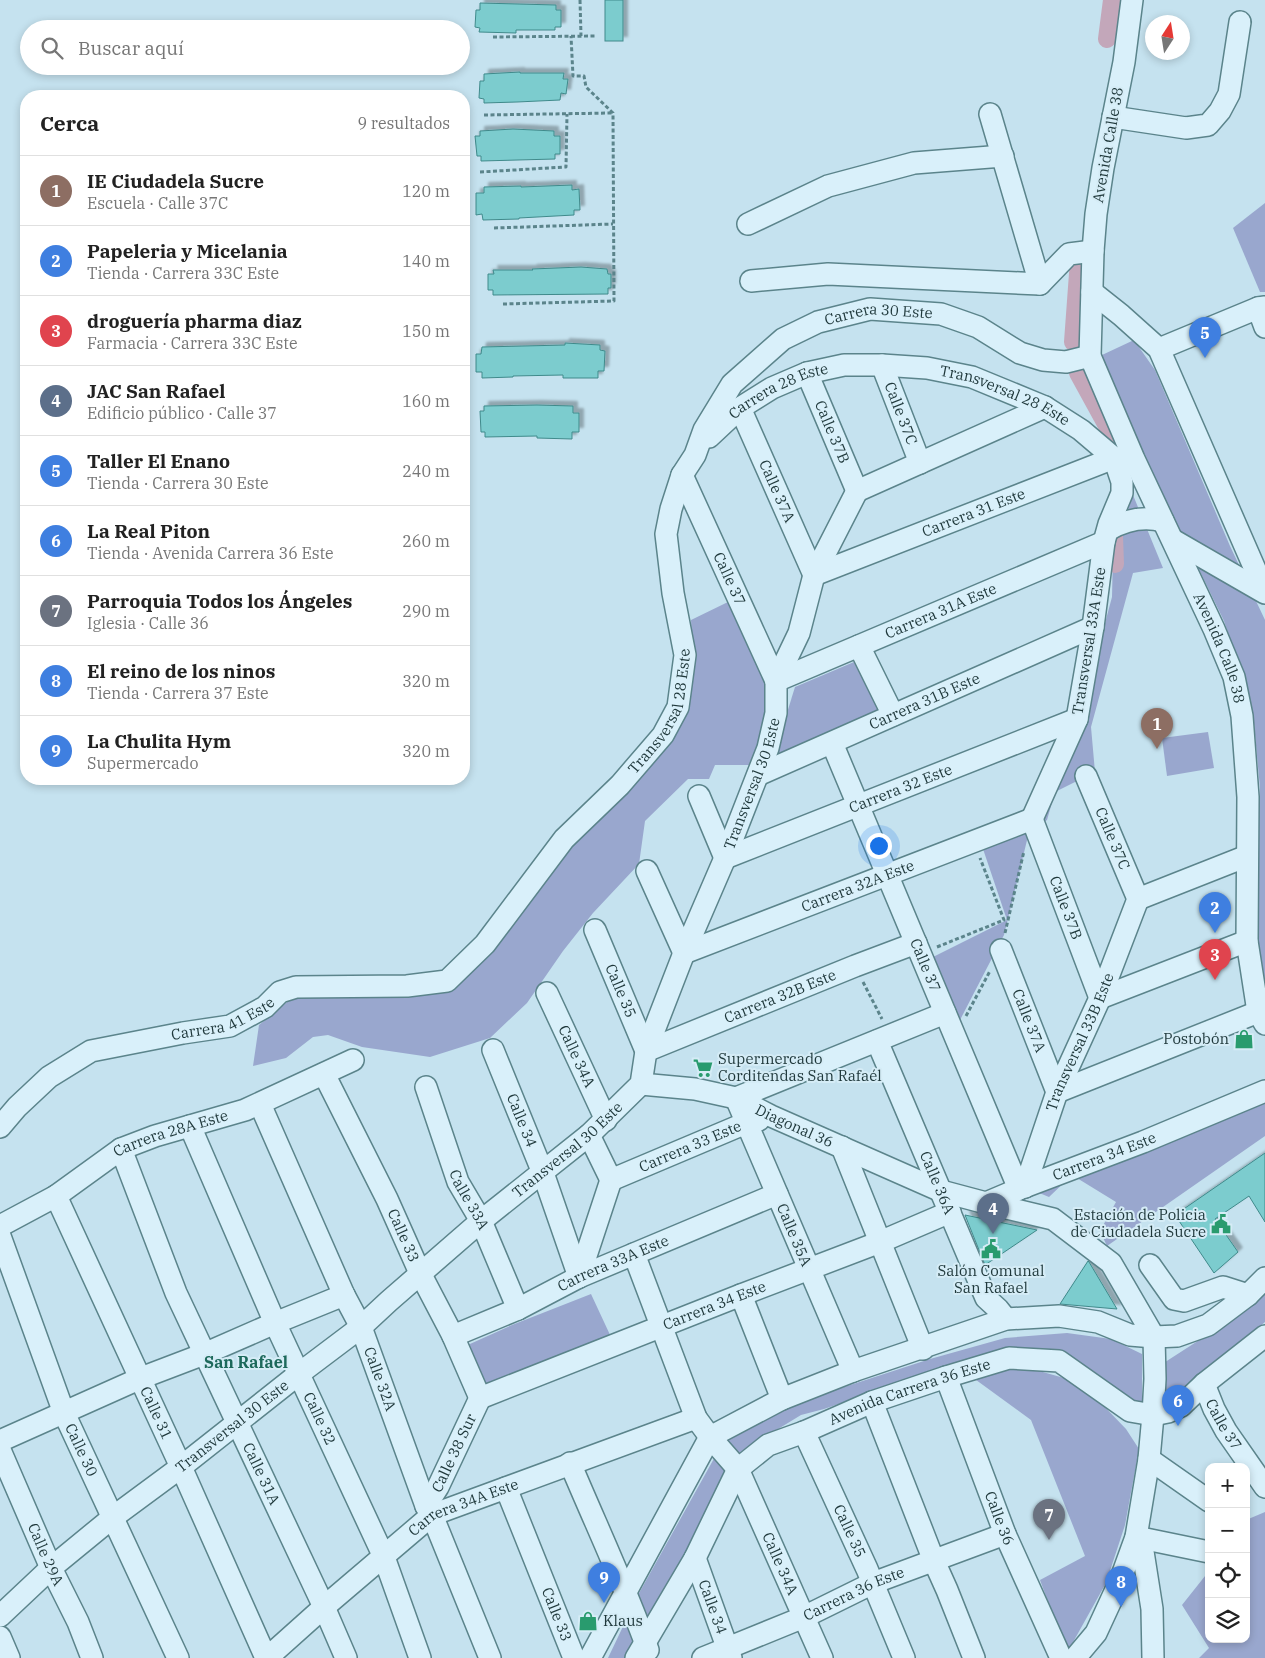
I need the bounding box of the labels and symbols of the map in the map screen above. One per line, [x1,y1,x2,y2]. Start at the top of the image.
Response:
north arrow [1145,15,1190,60]
street label: Avenida Calle 38 [1088,86,1127,204]
street label: Carrera 30 Este [822,299,933,329]
pin: 5 [1189,317,1221,358]
street label: Carrera 28 Este [724,359,830,423]
street label: Transversal 28 Este [938,361,1074,429]
street label: Calle 37C [880,379,922,448]
street label: Calle 37B [811,397,854,466]
street label: Calle 37A [755,457,800,526]
street label: Carrera 31 Este [919,484,1028,541]
street label: Calle 37 [709,549,750,608]
street label: Transversal 33A Este [1067,566,1110,716]
street label: Carrera 31A Este [882,579,999,643]
street label: Avenida Calle 38 [1189,590,1249,705]
street label: Transversal 28 Este [624,647,694,778]
street label: Carrera 31B Este [866,668,983,734]
pin: 1 [1141,708,1173,749]
street label: Transversal 30 Este [719,716,784,852]
street label: Carrera 32 Este [846,759,955,817]
street label: Calle 37C [1091,804,1135,873]
your location [866,833,892,859]
street label: Carrera 32A Este [798,855,917,916]
street label: Calle 37B [1046,873,1087,942]
pin: 2 [1199,892,1231,933]
street label: Calle 37 [906,935,945,995]
pin: 3 [1199,939,1231,980]
street label: Calle 35 [601,961,641,1020]
street label: Carrera 32B Este [721,965,839,1027]
street label: Transversal 33B Este [1041,970,1118,1114]
street label: Calle 37A [1008,986,1051,1056]
street label: Carrera 41 Este [169,993,278,1044]
street label: Calle 34A [554,1022,600,1091]
shop icon: Postobón [1233,1028,1255,1050]
place label: Postobón [1163,1029,1229,1048]
place label: Supermercado Corditendas San Rafaél [718,1049,882,1085]
supermarket icon: Supermercado Corditendas San Rafaél [692,1057,714,1079]
street label: Calle 34 [503,1091,542,1150]
street label: Transversal 30 Este [508,1097,626,1202]
street label: Diagonal 36 [752,1100,837,1151]
street label: Carrera 28A Este [109,1105,230,1161]
street label: Carrera 33 Este [636,1116,744,1176]
street label: Carrera 34 Este [1050,1128,1159,1184]
street label: Calle 36A [916,1148,960,1218]
street label: Calle 33A [445,1167,494,1233]
pin: 4 [977,1193,1009,1234]
street label: Calle 35A [773,1200,816,1270]
place label: Estación de Policia de Ciudadela Sucre [1070,1205,1206,1241]
street label: Calle 33 [384,1206,424,1265]
public building icon: Estación de Policia de Ciudadela Sucre [1210,1213,1232,1235]
street label: Carrera 33A Este [554,1230,671,1296]
public building icon: Salón Comunal San Rafael [980,1238,1002,1260]
place label: Salón Comunal San Rafael [938,1261,1044,1297]
street label: Carrera 34 Este [660,1276,769,1334]
street label: Calle 32A [360,1344,401,1414]
district label: San Rafael [204,1352,288,1372]
street label: Avenida Carrera 36 Este [826,1354,993,1429]
street label: Transversal 30 Este [171,1376,292,1477]
street label: Calle 31 [136,1383,177,1442]
pin: 6 [1162,1385,1194,1426]
street label: Calle 32 [299,1389,340,1448]
street label: Calle 37 [1202,1396,1246,1454]
street label: Calle 38 Sur [427,1410,480,1496]
street label: Calle 30 [61,1420,102,1479]
street label: Calle 31A [239,1439,285,1508]
street label: Carrera 34A Este [404,1474,521,1540]
street label: Calle 36 [981,1488,1019,1548]
pin: 7 [1033,1499,1065,1540]
street label: Calle 35 [830,1501,870,1560]
street label: Calle 29A [24,1520,69,1589]
street label: Calle 34A [758,1529,803,1598]
pin: 9 [588,1562,620,1603]
street label: Carrera 36 Este [800,1562,907,1625]
pin: 8 [1105,1566,1137,1607]
street label: Calle 34 [695,1577,732,1637]
street label: Calle 33 [538,1584,576,1644]
shop icon: Klaus [577,1610,599,1632]
place label: Klaus [603,1611,643,1630]

